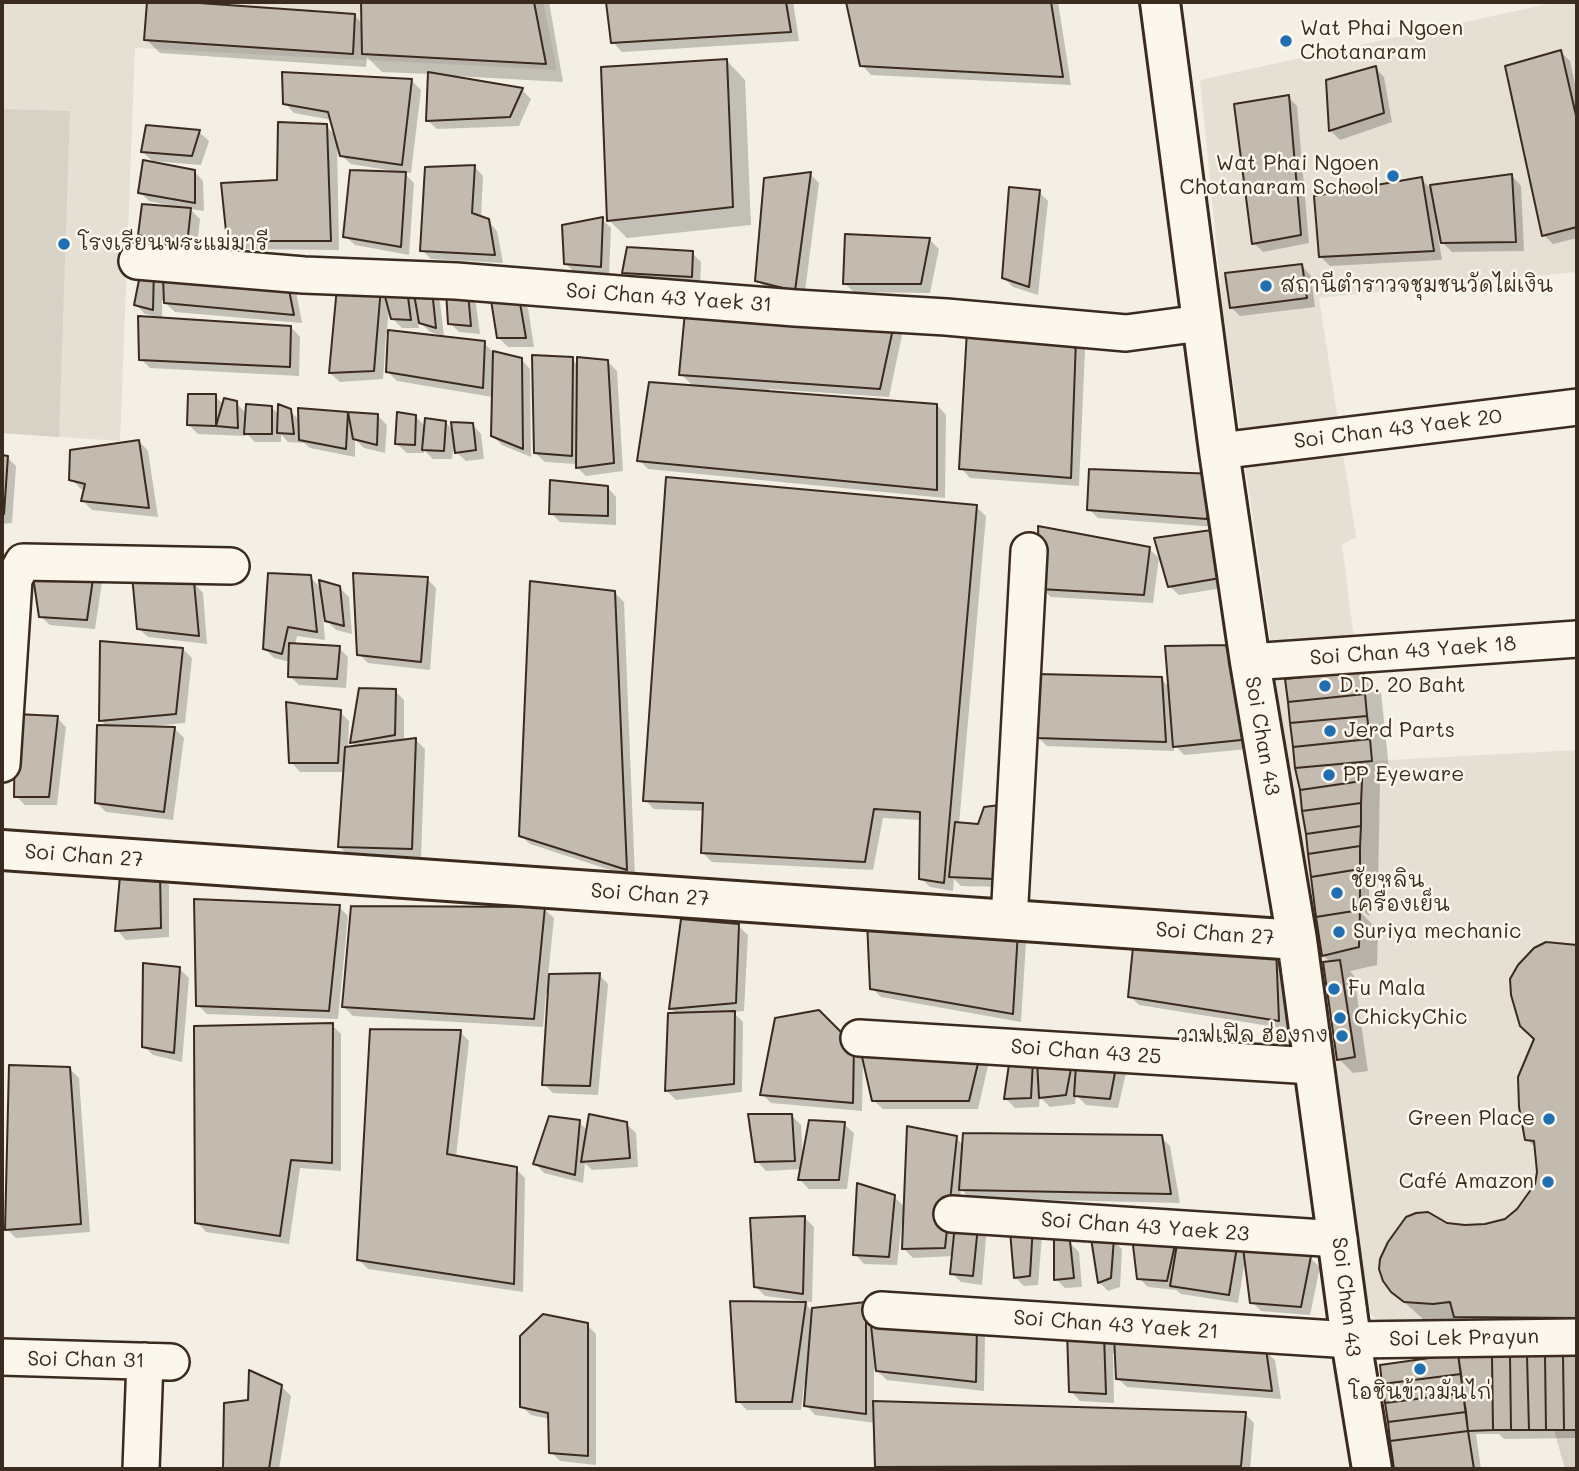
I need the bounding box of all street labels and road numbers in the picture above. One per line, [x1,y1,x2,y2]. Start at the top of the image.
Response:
street label: Soi Chan 43 Yaek 31 [565,278,773,318]
street label: Soi Chan 43 Yaek 20 [1293,404,1503,454]
street label: Soi Chan 43 Yaek 18 [1309,631,1517,671]
street label: Soi Chan 43 [1239,675,1285,797]
street label: Soi Chan 27 [24,839,144,873]
street label: Soi Chan 27 [590,878,710,912]
street label: Soi Chan 27 [1155,917,1275,951]
street label: Soi Chan 43 25 [1010,1034,1162,1070]
street label: Soi Chan 43 Yaek 23 [1040,1207,1250,1247]
street label: Soi Chan 43 [1326,1236,1366,1358]
street label: Soi Chan 43 Yaek 21 [1012,1305,1220,1345]
street label: Soi Lek Prayun [1389,1324,1539,1352]
street label: Soi Chan 31 [27,1346,145,1374]

